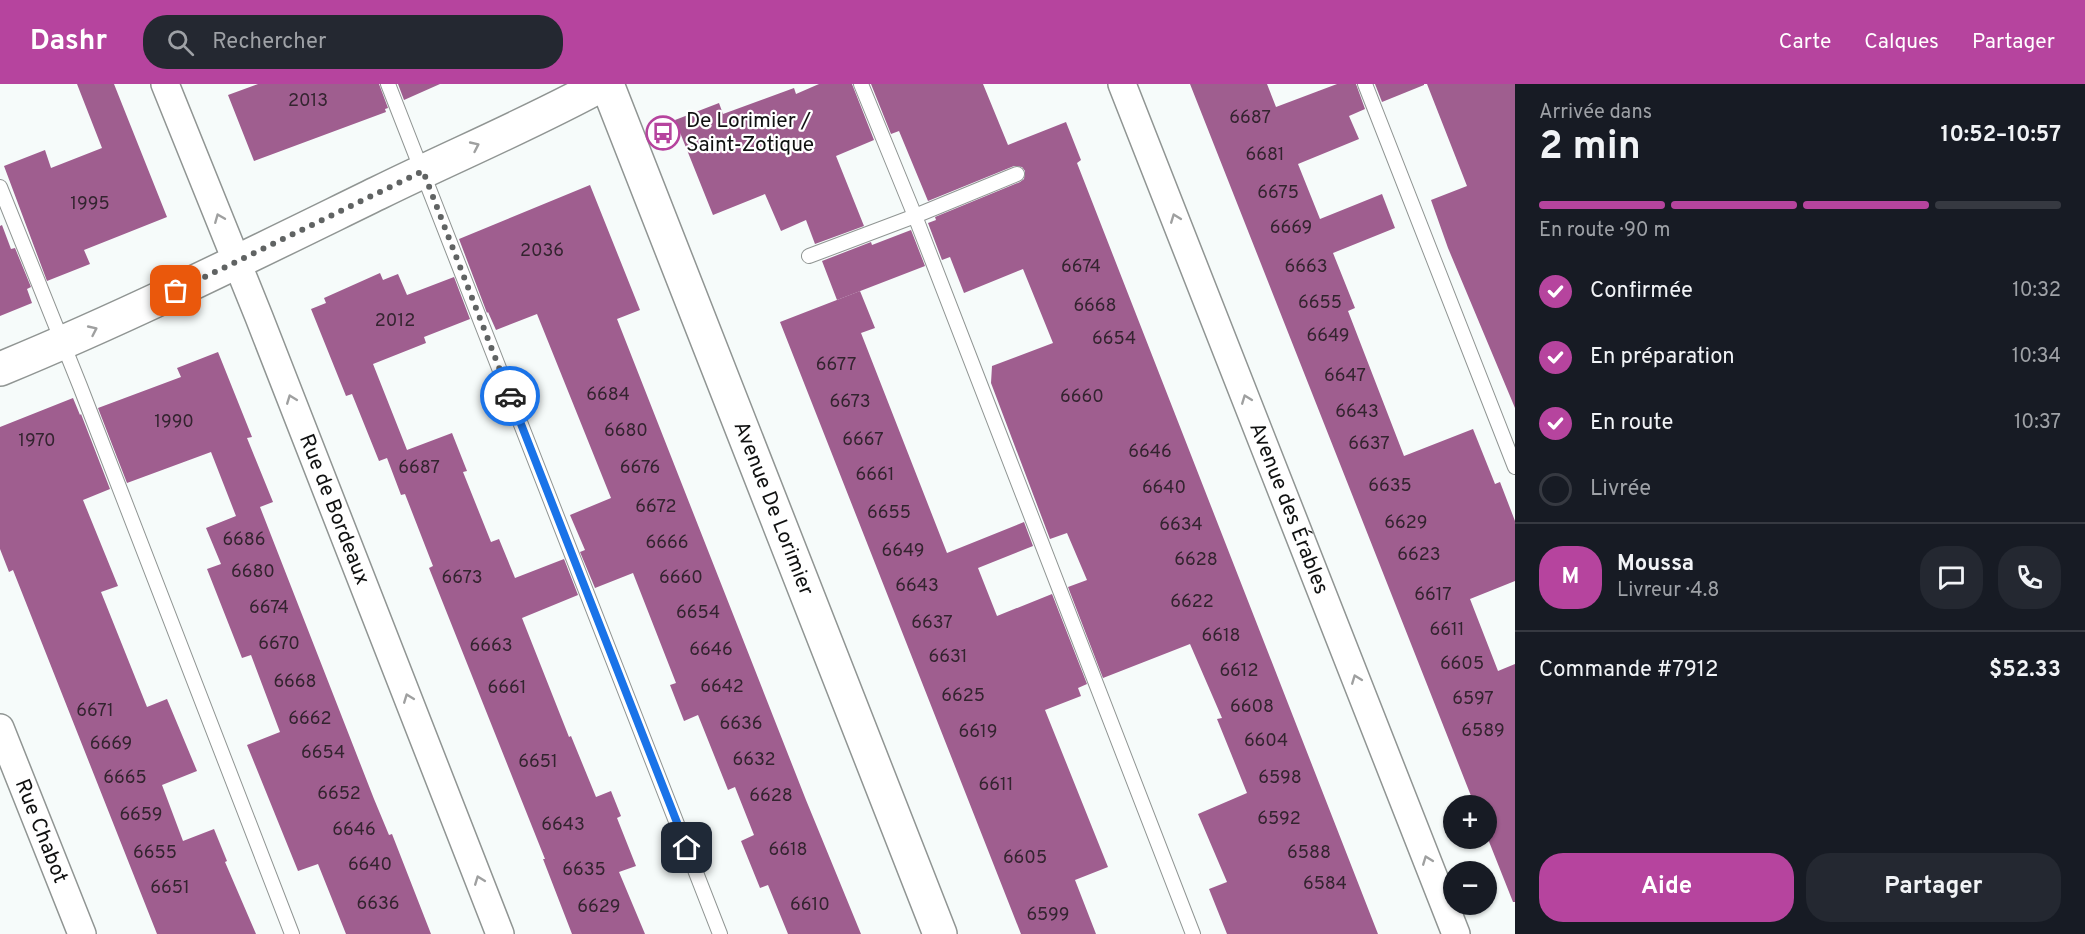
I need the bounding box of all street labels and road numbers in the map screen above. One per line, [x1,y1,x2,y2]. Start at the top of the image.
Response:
street label: Avenue De Lorimier [727,417,820,600]
street label: Avenue des Érables [1243,419,1335,598]
street label: Rue de Bordeaux [293,430,376,589]
street label: Rue Chabot [8,775,74,887]

